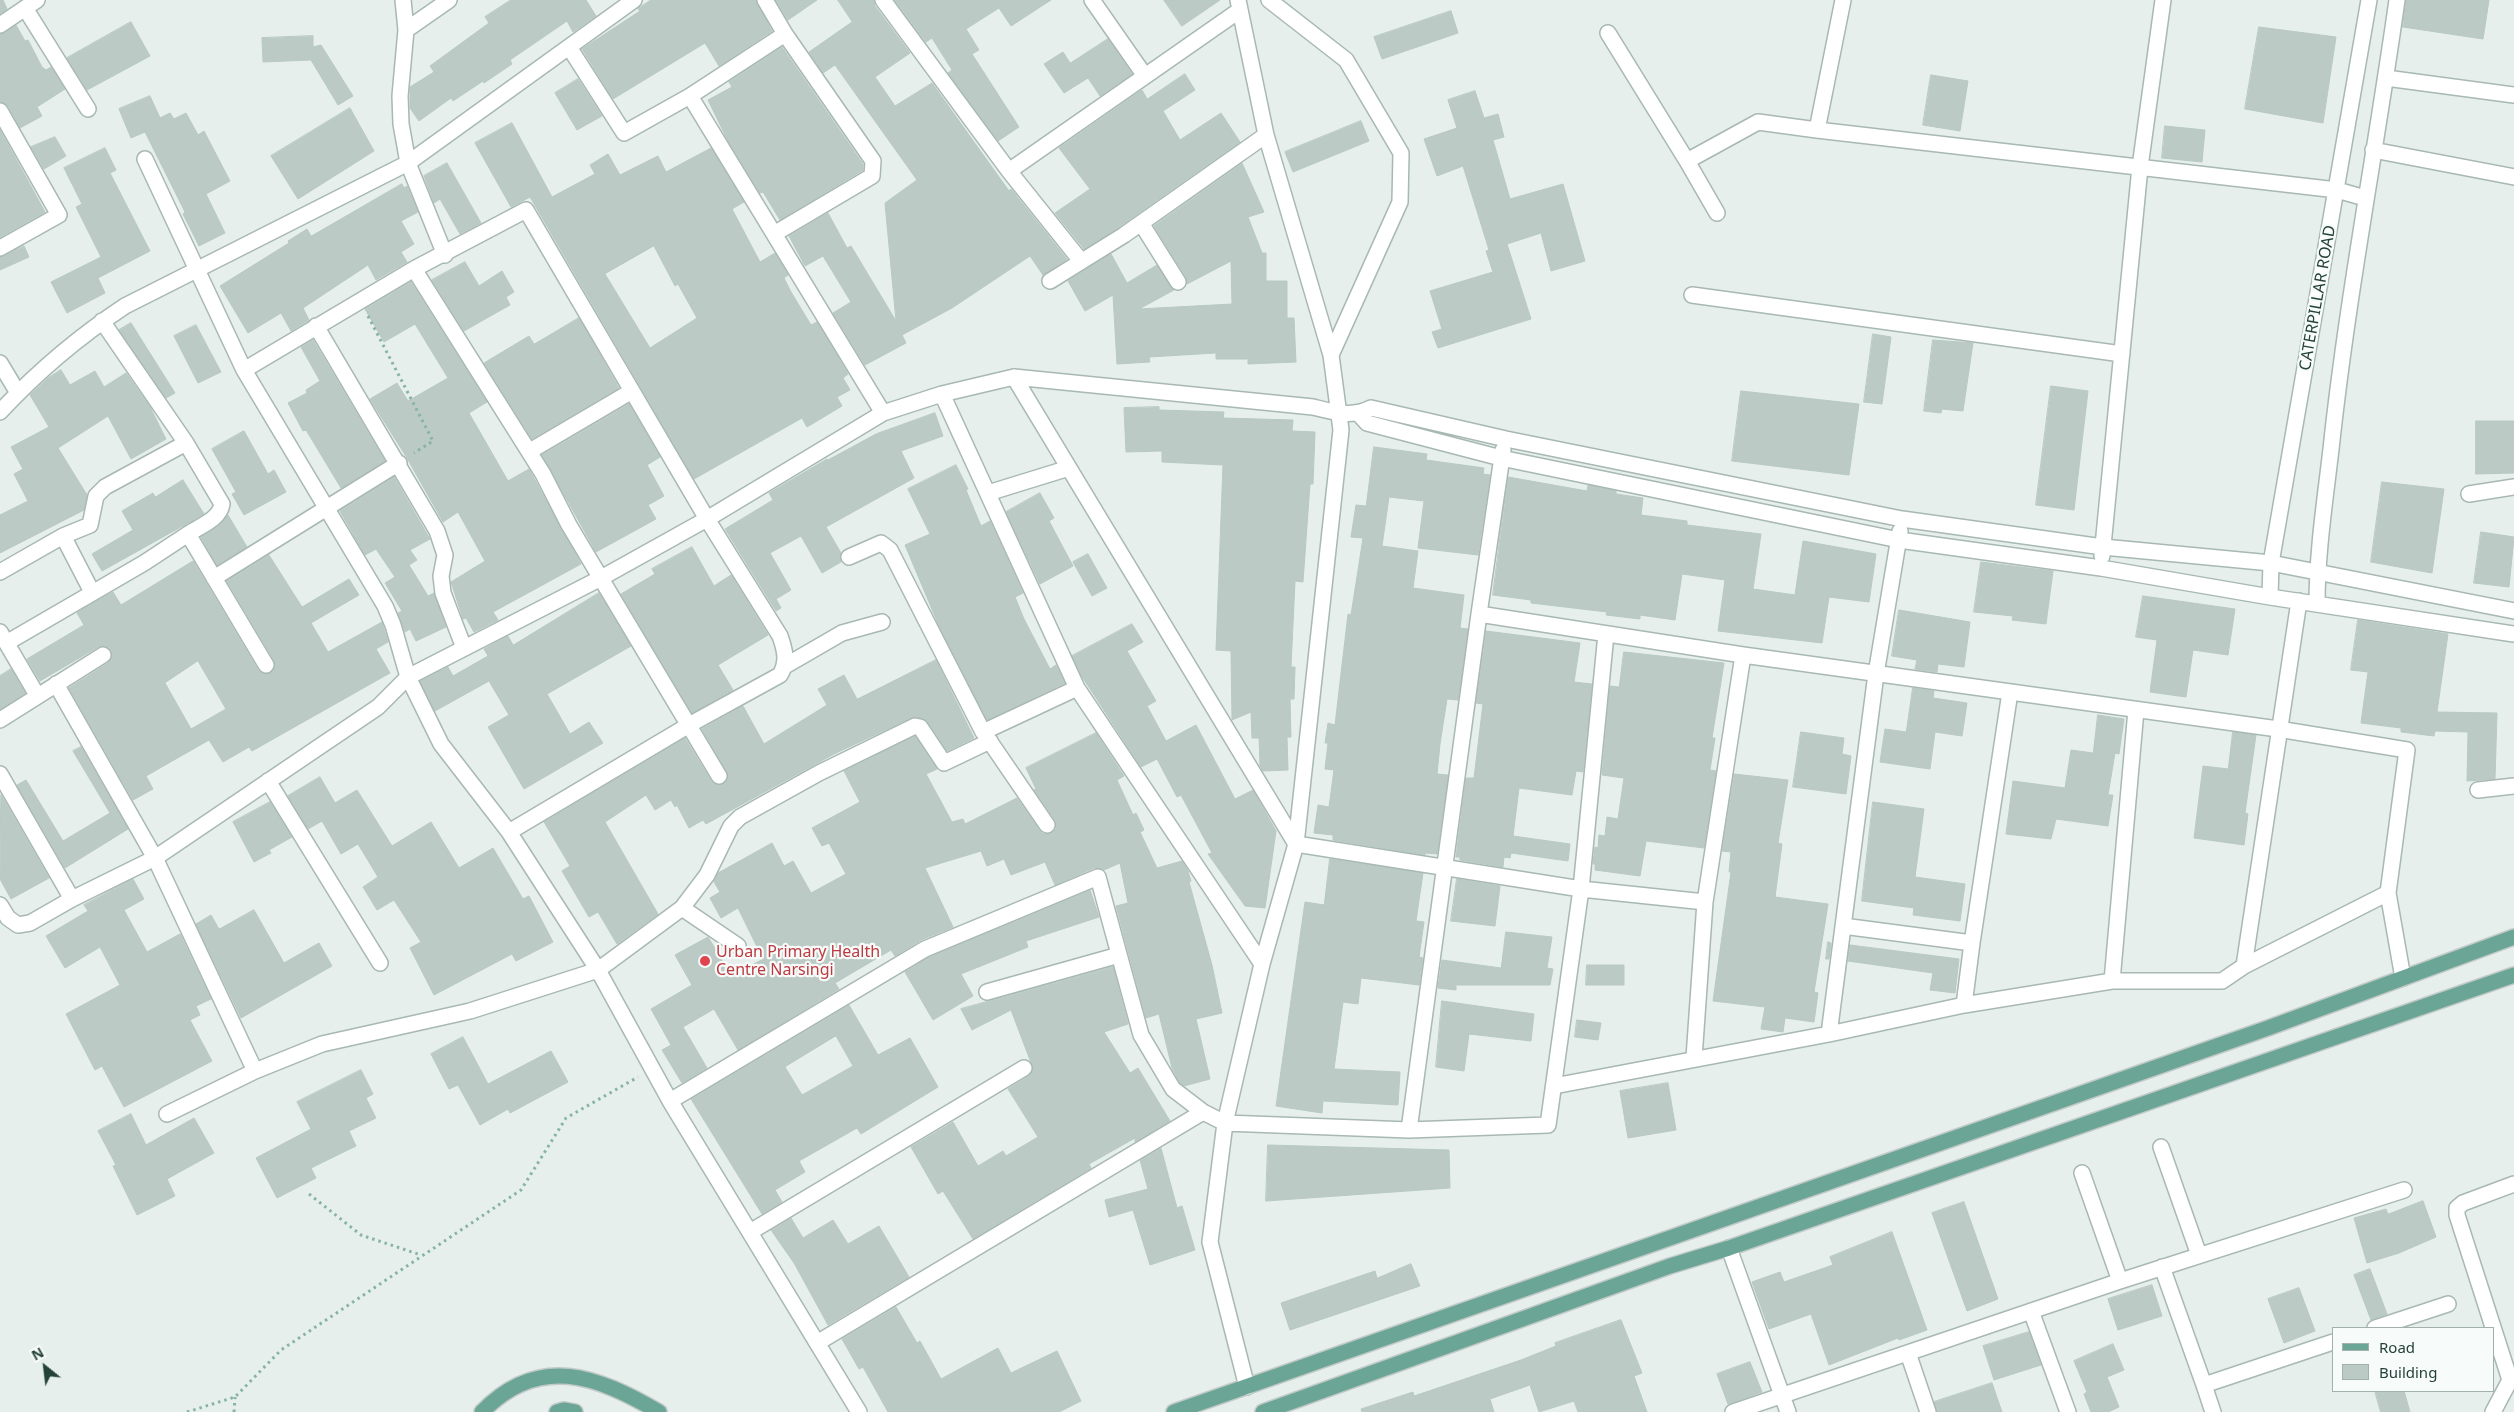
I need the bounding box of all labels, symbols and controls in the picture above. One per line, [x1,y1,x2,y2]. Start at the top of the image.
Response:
street label: CATERPILLAR ROAD [2296,224,2340,372]
place label: Urban Primary Health Centre Narsingi [716,942,880,980]
marker: Urban Primary Health Centre Narsingi [698,954,712,968]
legend [2332,1327,2494,1392]
text: Road [2379,1337,2415,1357]
north arrow [20,1342,70,1392]
text: N [28,1342,47,1365]
text: Building [2379,1362,2437,1382]

